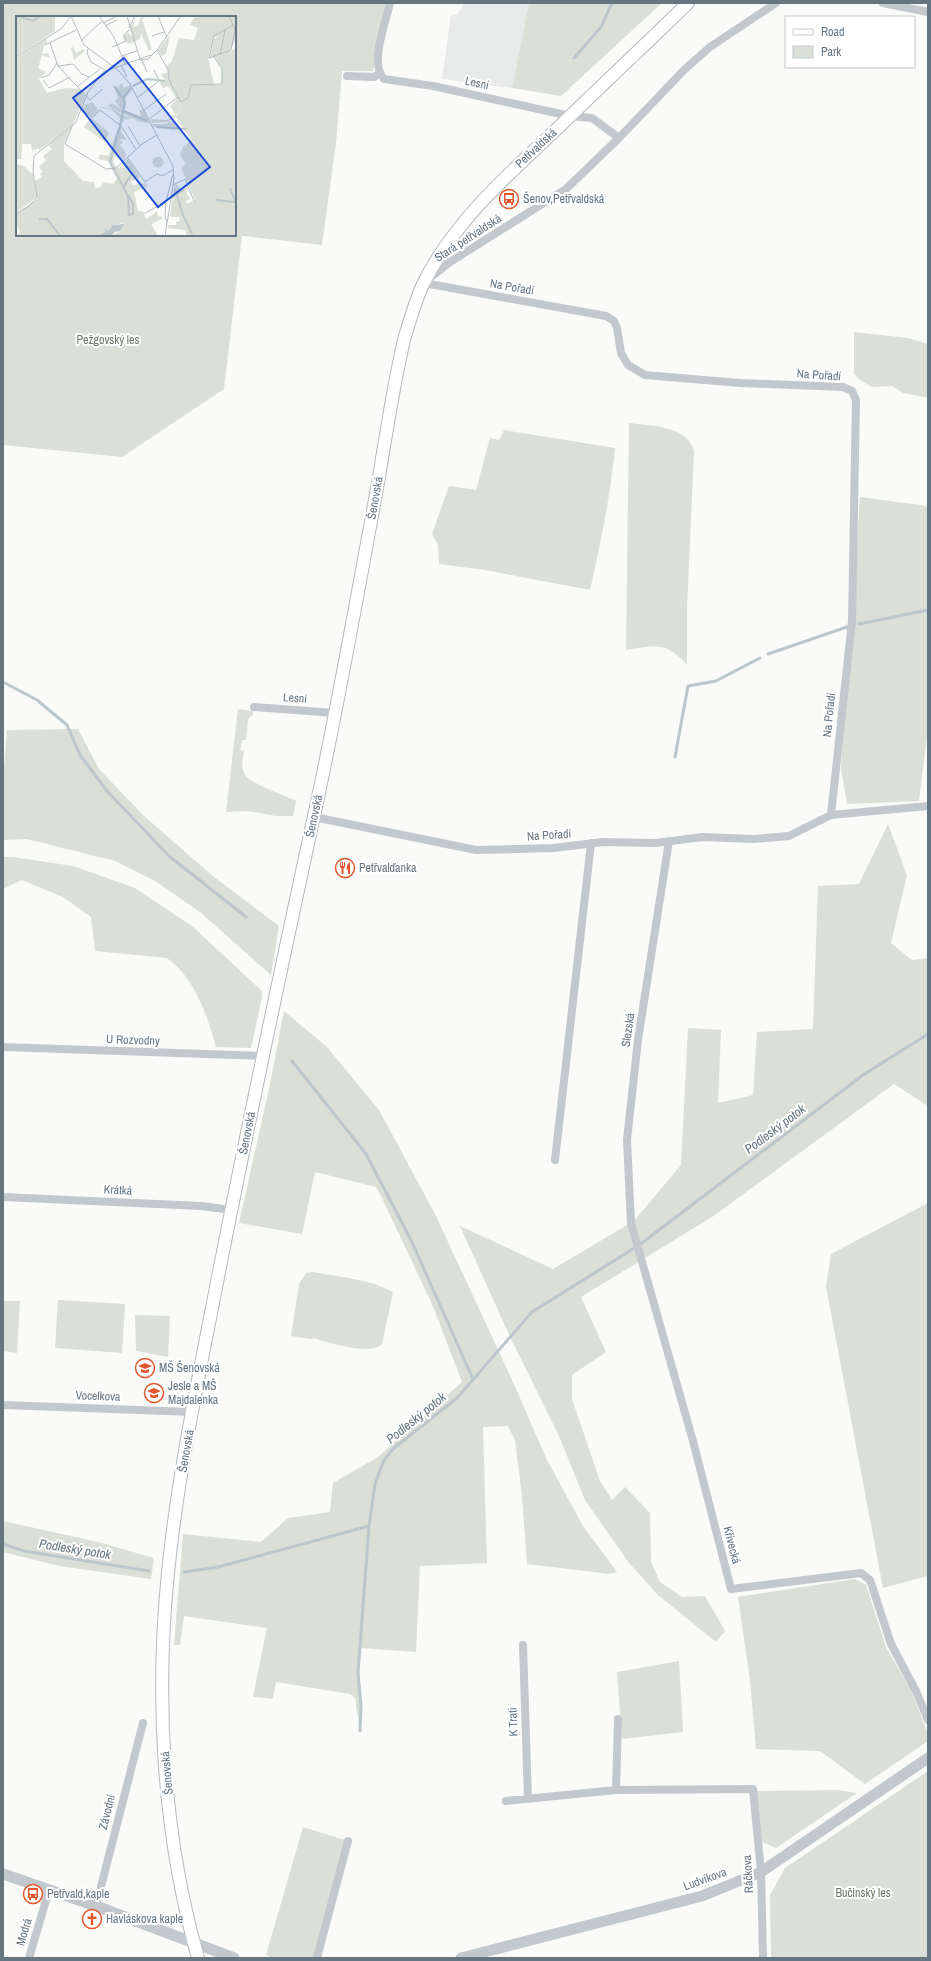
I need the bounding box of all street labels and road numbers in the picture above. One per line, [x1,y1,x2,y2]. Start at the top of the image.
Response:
street label: Lesní [464,73,491,93]
street label: Petřvaldská [512,124,561,171]
street label: Stará petřvaldská [432,210,505,266]
street label: Na Pořadí [489,275,535,299]
street label: Na Pořadí [796,365,842,385]
street label: Šenovská [363,475,387,521]
street label: Lesní [282,689,308,707]
street label: Na Pořadí [819,692,839,738]
street label: Šenovská [302,793,326,839]
street label: Na Pořadí [526,825,572,845]
street label: Slezská [618,1011,638,1048]
street label: U Rozvodny [106,1031,160,1049]
street label: Šenovská [235,1110,259,1156]
street label: Krátká [103,1181,133,1199]
street label: Vocelkova [75,1387,121,1405]
street label: Šenovská [174,1428,198,1474]
street label: Křivecká [720,1524,745,1566]
street label: K Trati [504,1707,522,1737]
street label: Šenovská [157,1750,177,1795]
street label: Závodní [95,1793,119,1831]
street label: Ráčkova [739,1854,757,1894]
street label: Ludvíkova [681,1864,729,1894]
street label: Modrá [12,1916,36,1948]

